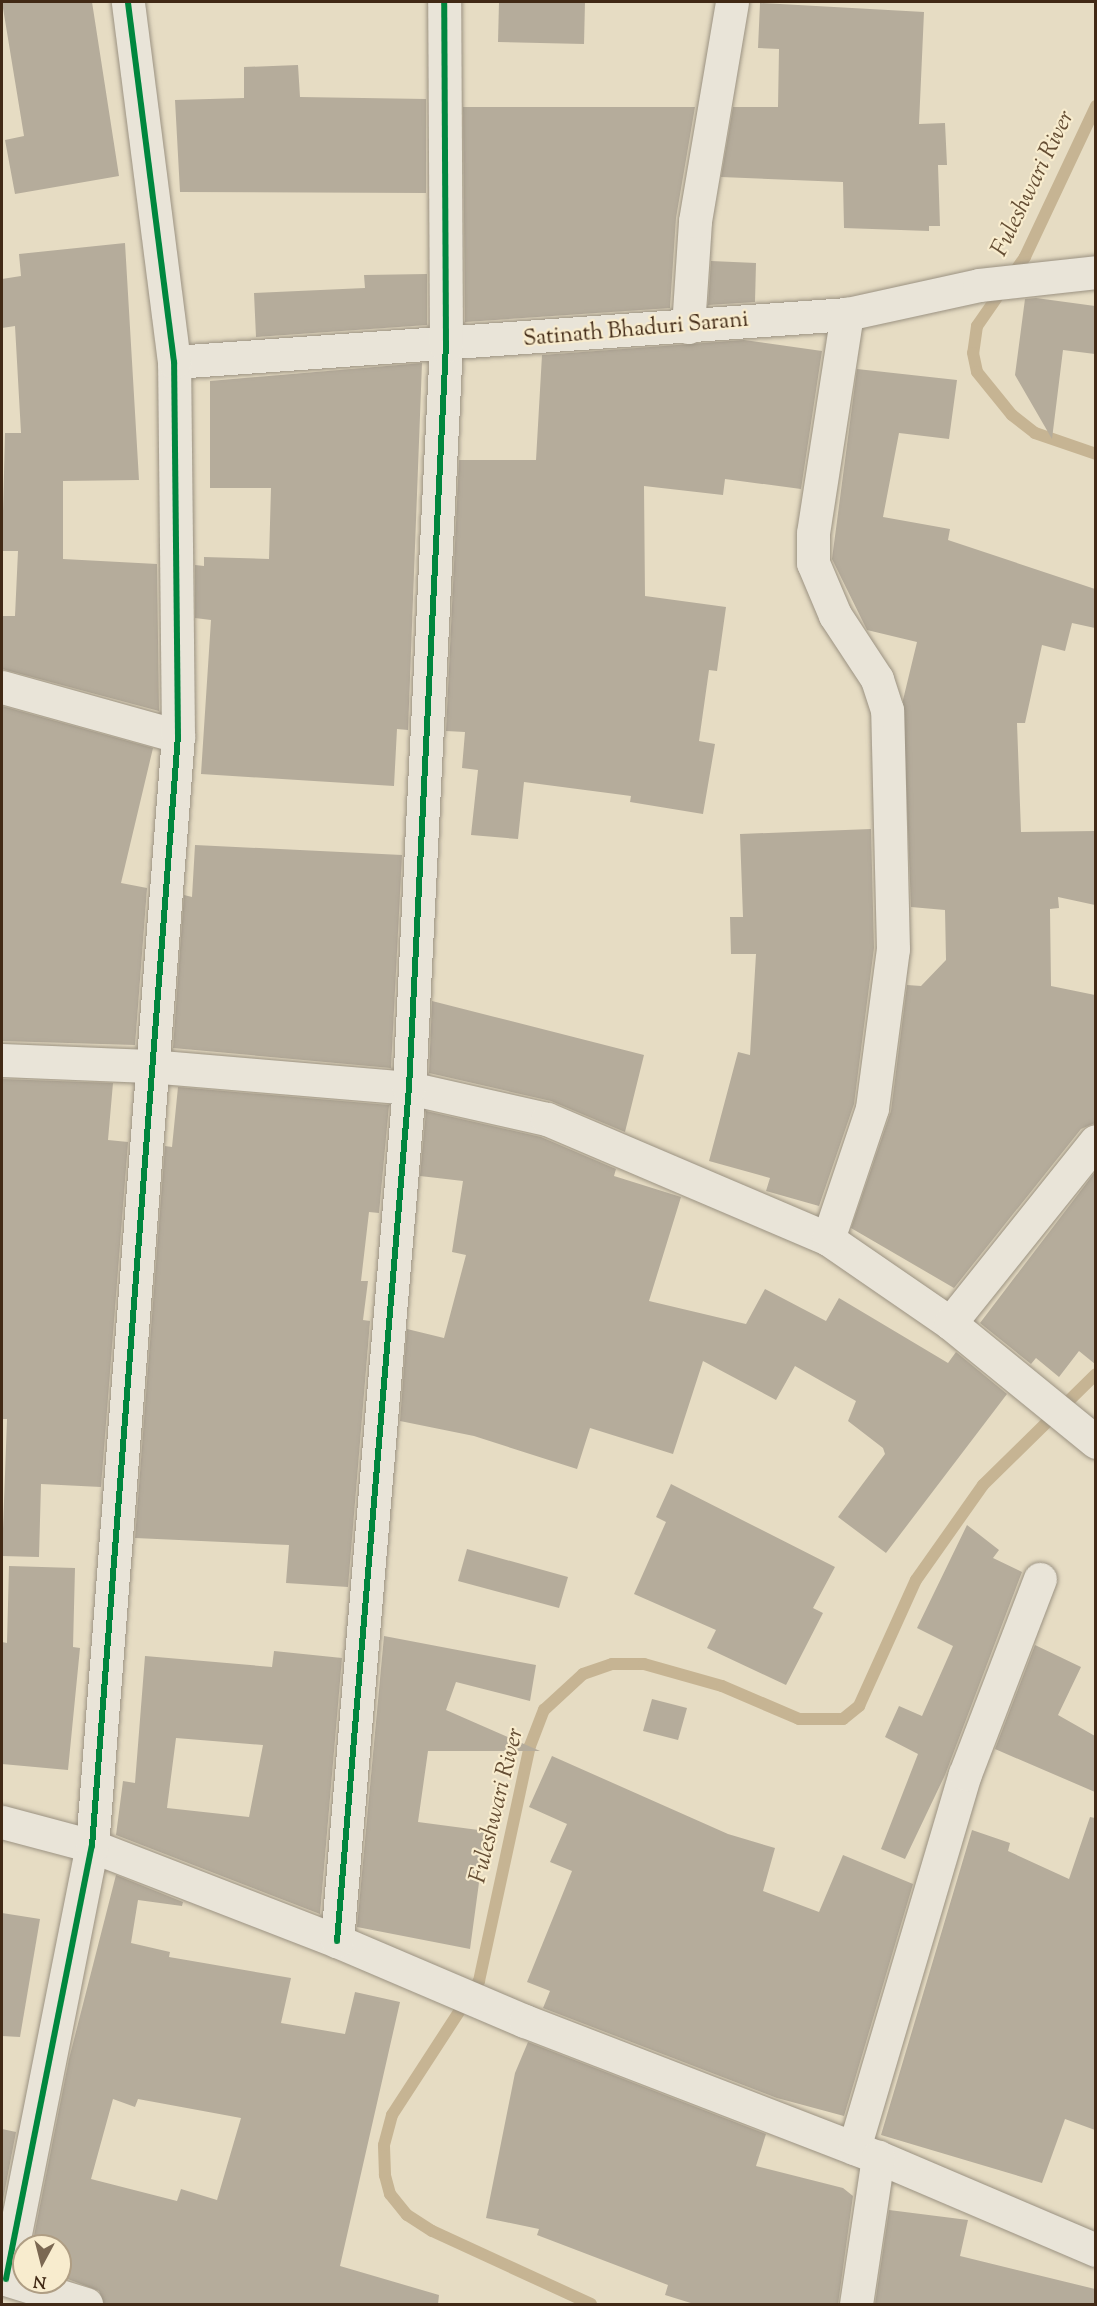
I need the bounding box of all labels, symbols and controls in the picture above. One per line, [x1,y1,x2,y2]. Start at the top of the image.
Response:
water label: Fuleshwari River [986,106,1082,262]
street label: Satinath Bhaduri Sarani [522,308,750,354]
water label: Fuleshwari River [465,1725,531,1887]
north arrow [12,2234,72,2294]
text: N [32,2268,48,2293]

